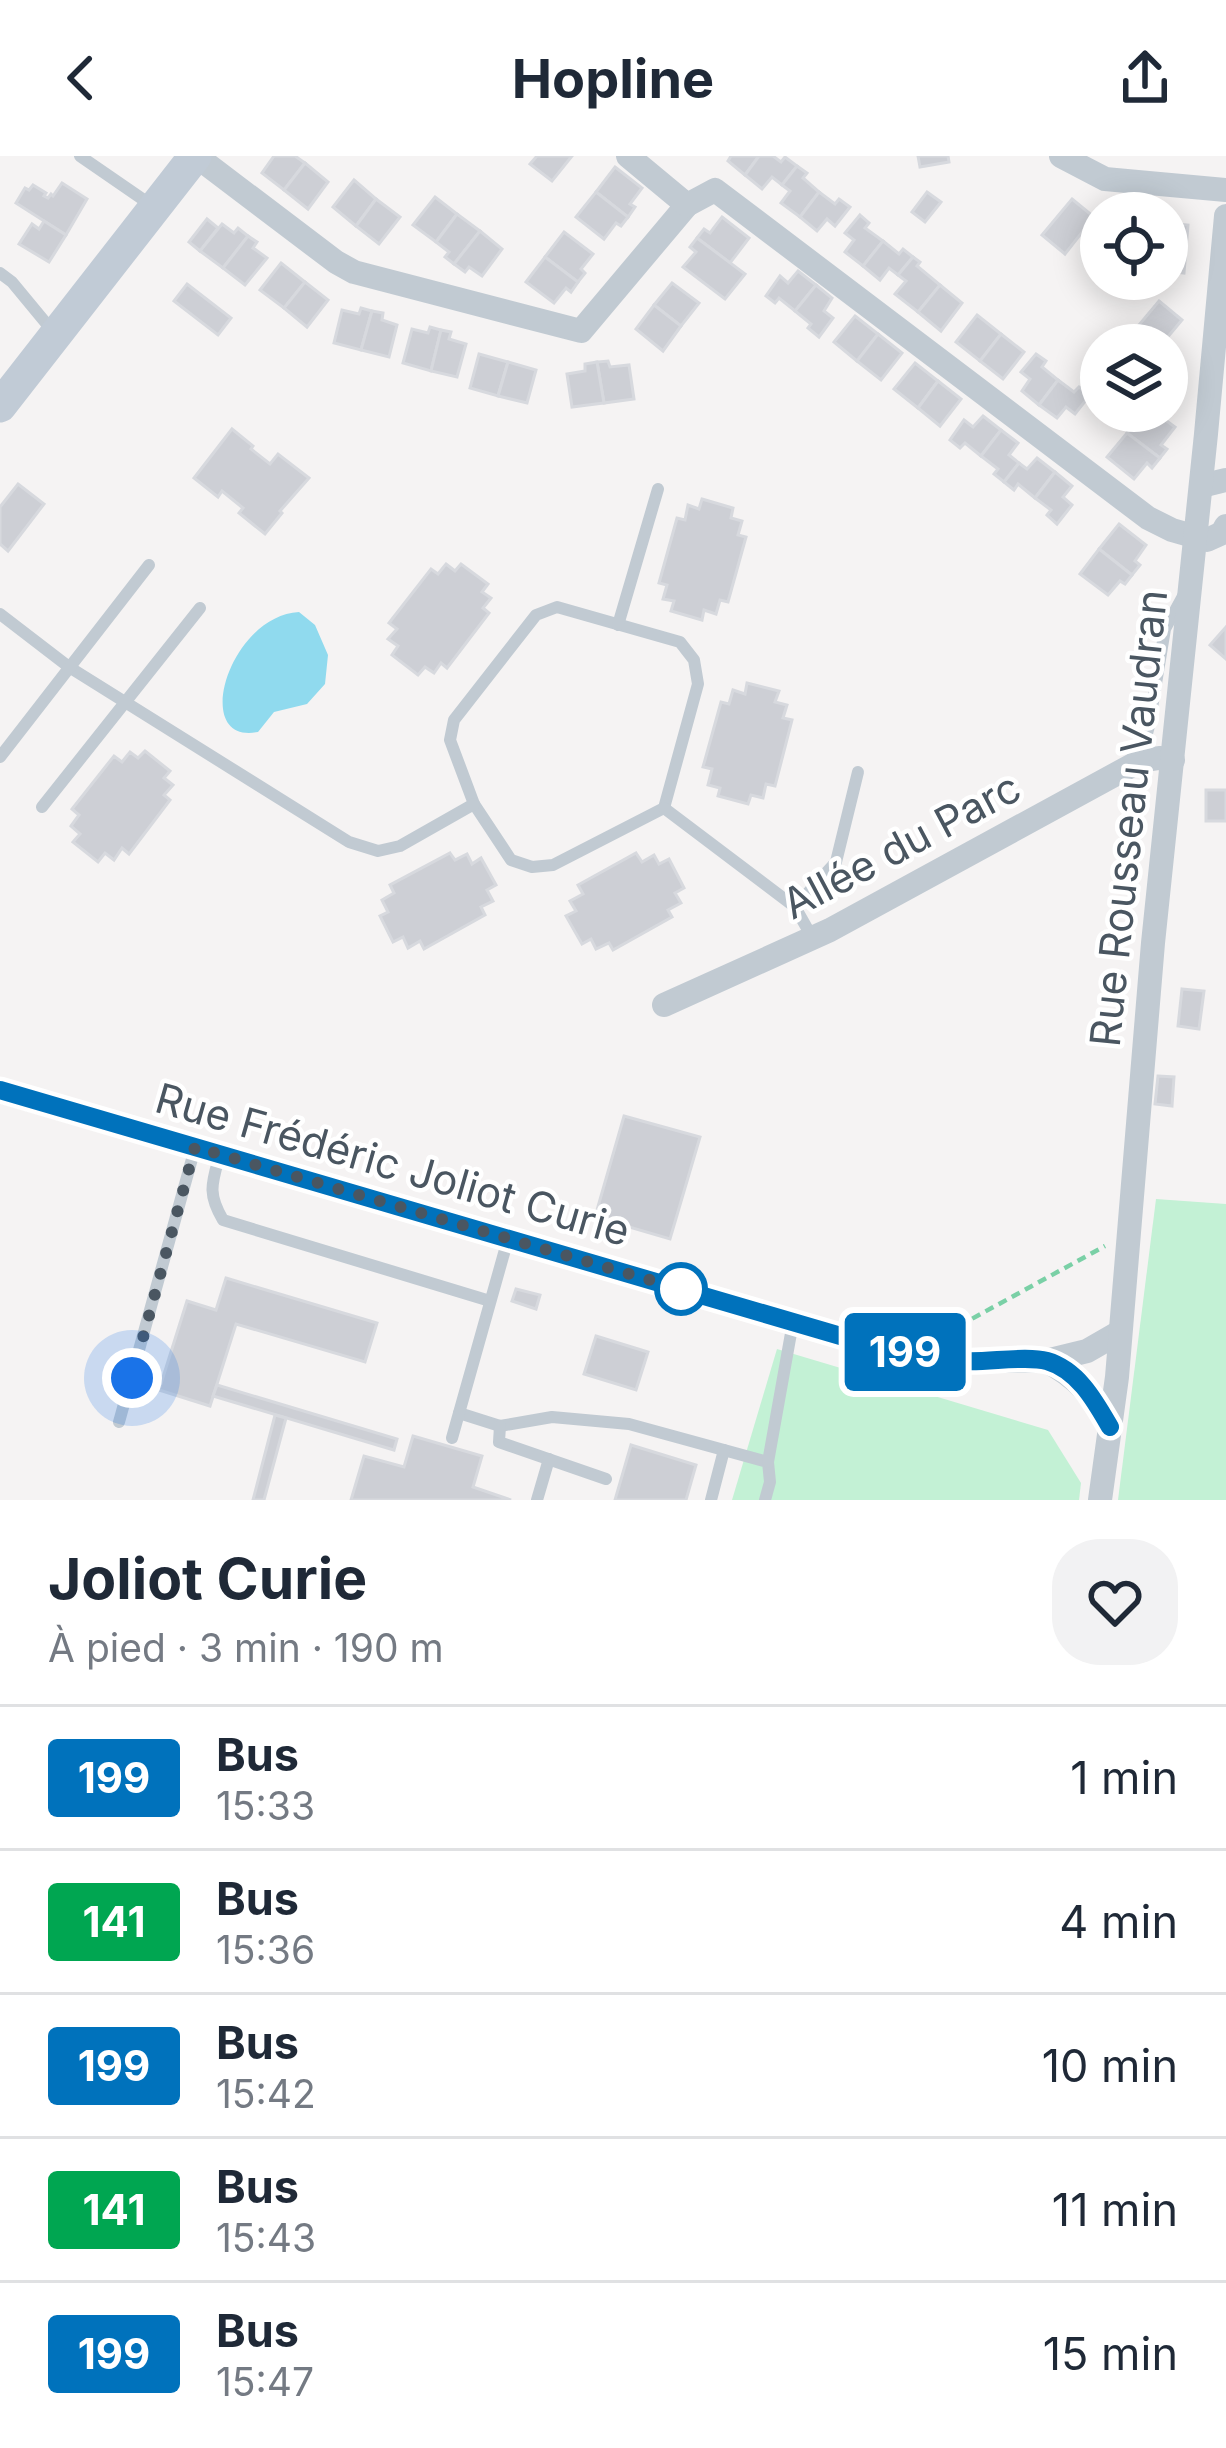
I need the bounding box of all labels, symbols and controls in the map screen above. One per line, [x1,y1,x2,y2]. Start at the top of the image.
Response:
icon: back [48,45,114,111]
icon: share [1112,45,1178,111]
text: Hopline [512,46,714,111]
map controls [1080,192,1188,432]
button: locate [1080,192,1188,300]
button: layers [1080,324,1188,432]
street label: Rue Rousseau Vaudran [1079,587,1177,1049]
street label: Allée du Parc [773,761,1029,929]
street label: Rue Frédéric Joliot Curie [150,1072,636,1256]
unlabelled marker [656,1264,706,1314]
line badge: 199 [836,1313,974,1391]
text: 199 [869,1326,941,1377]
your location [102,1348,162,1408]
button: heart [1052,1539,1178,1665]
text: Joliot Curie [48,1544,367,1613]
text: À pied · 3 min · 190 m [48,1624,444,1671]
text: Bus [216,1727,299,1782]
text: 1 min [1070,1750,1178,1805]
text: 199 [78,1752,150,1803]
text: 15:33 [216,1782,315,1829]
text: Bus [216,1871,299,1926]
text: 4 min [1059,1894,1178,1949]
text: 141 [82,1896,146,1947]
text: 15:36 [216,1926,315,1973]
text: Bus [216,2015,299,2070]
text: 10 min [1042,2038,1178,2093]
text: 199 [78,2040,150,2091]
text: 15:42 [216,2070,316,2117]
text: Bus [216,2159,299,2214]
text: 11 min [1052,2182,1178,2237]
text: 141 [82,2184,146,2235]
text: 15:43 [216,2214,316,2261]
text: Bus [216,2303,299,2358]
text: 15 min [1043,2326,1178,2381]
text: 199 [78,2328,150,2379]
text: 15:47 [216,2358,314,2405]

